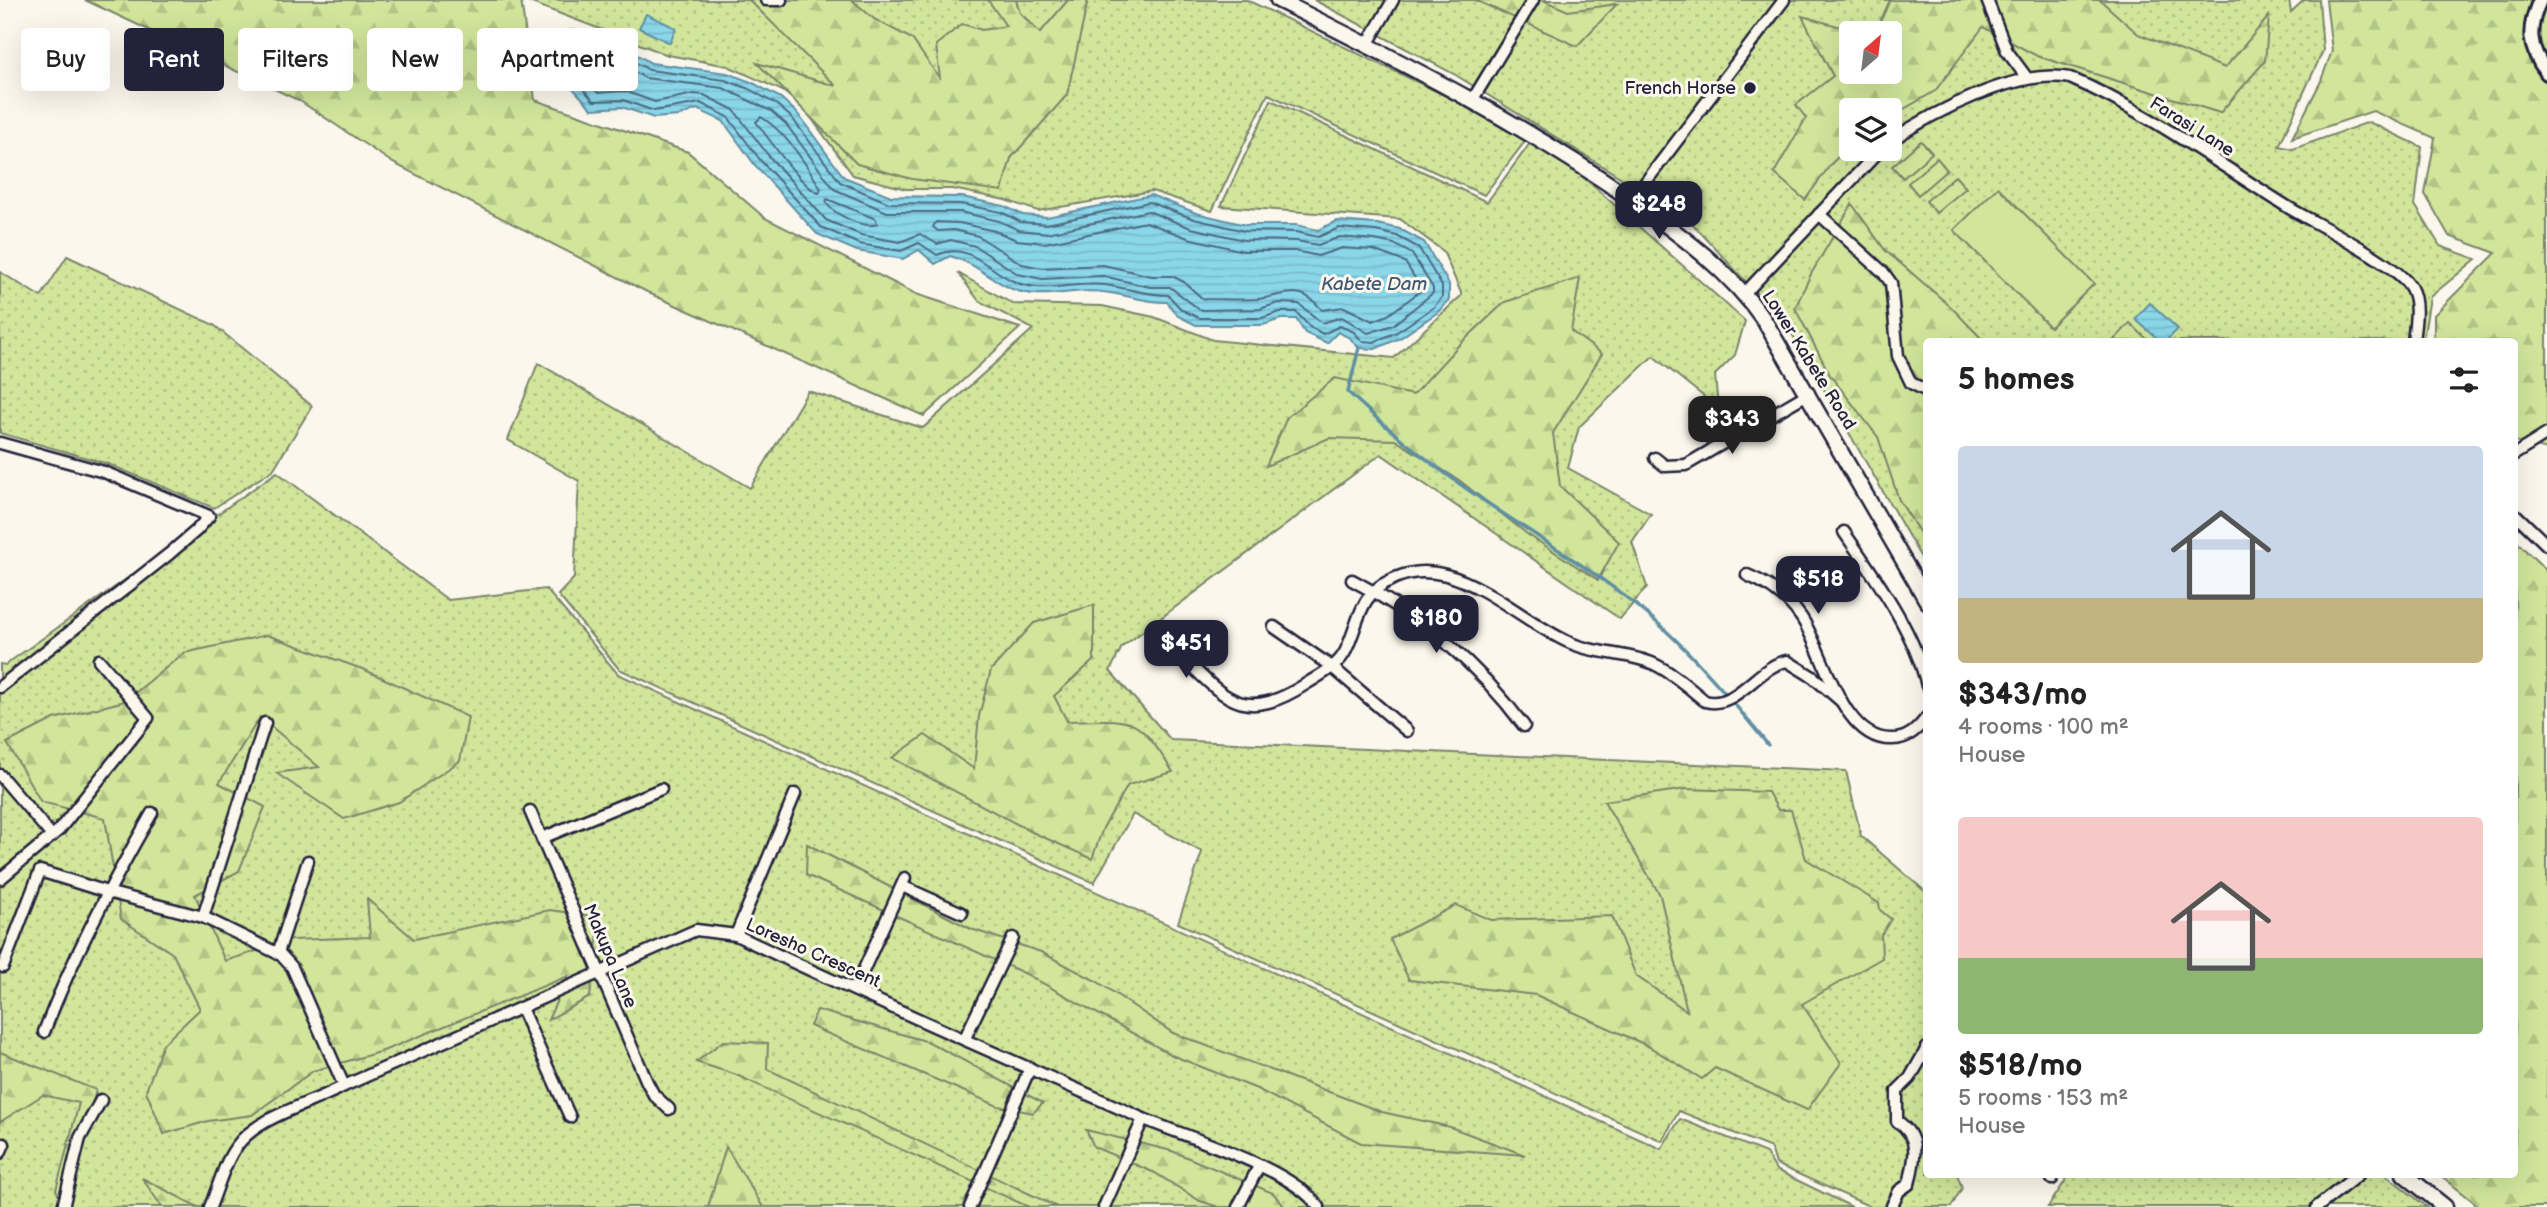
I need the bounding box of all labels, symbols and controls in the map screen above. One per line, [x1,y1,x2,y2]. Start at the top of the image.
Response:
north arrow [1839,21,1902,84]
map controls [1839,21,1902,161]
chip: Buy [21,28,110,91]
chip: Rent [124,28,224,91]
chip: Filters [238,28,353,91]
chip: New [367,28,463,91]
chip: Apartment [477,28,638,91]
place label: French Horse [1624,78,1736,99]
marker: French Horse [1742,80,1758,96]
street label: Farasi Lane [2146,93,2238,161]
button: layers [1839,98,1902,161]
pin: $248 [1618,182,1700,241]
text: $248 [1631,190,1687,218]
water label: Kabete Dam [1321,273,1427,296]
street label: Lower Kabete Road [1758,286,1860,434]
icon: filters [2445,361,2483,399]
text: 5 homes [1958,362,2075,398]
pin: $343 [1691,396,1773,456]
text: $343 [1704,405,1760,433]
icon: home [2158,492,2284,618]
pin: $518 [1777,556,1859,616]
text: $518 [1792,565,1844,593]
pin: $180 [1395,596,1477,655]
text: $180 [1410,604,1463,632]
pin: $451 [1145,620,1227,680]
text: $451 [1160,629,1212,657]
text: $343/mo [1958,677,2087,713]
text: 4 rooms · 100 m² [1958,713,2129,741]
text: House [1958,741,2025,769]
icon: home [2158,863,2284,989]
street label: Makupa Lane [579,901,641,1011]
street label: Loresho Crescent [742,914,884,992]
text: $518/mo [1958,1048,2082,1084]
text: 5 rooms · 153 m² [1958,1084,2128,1112]
text: House [1958,1112,2025,1140]

